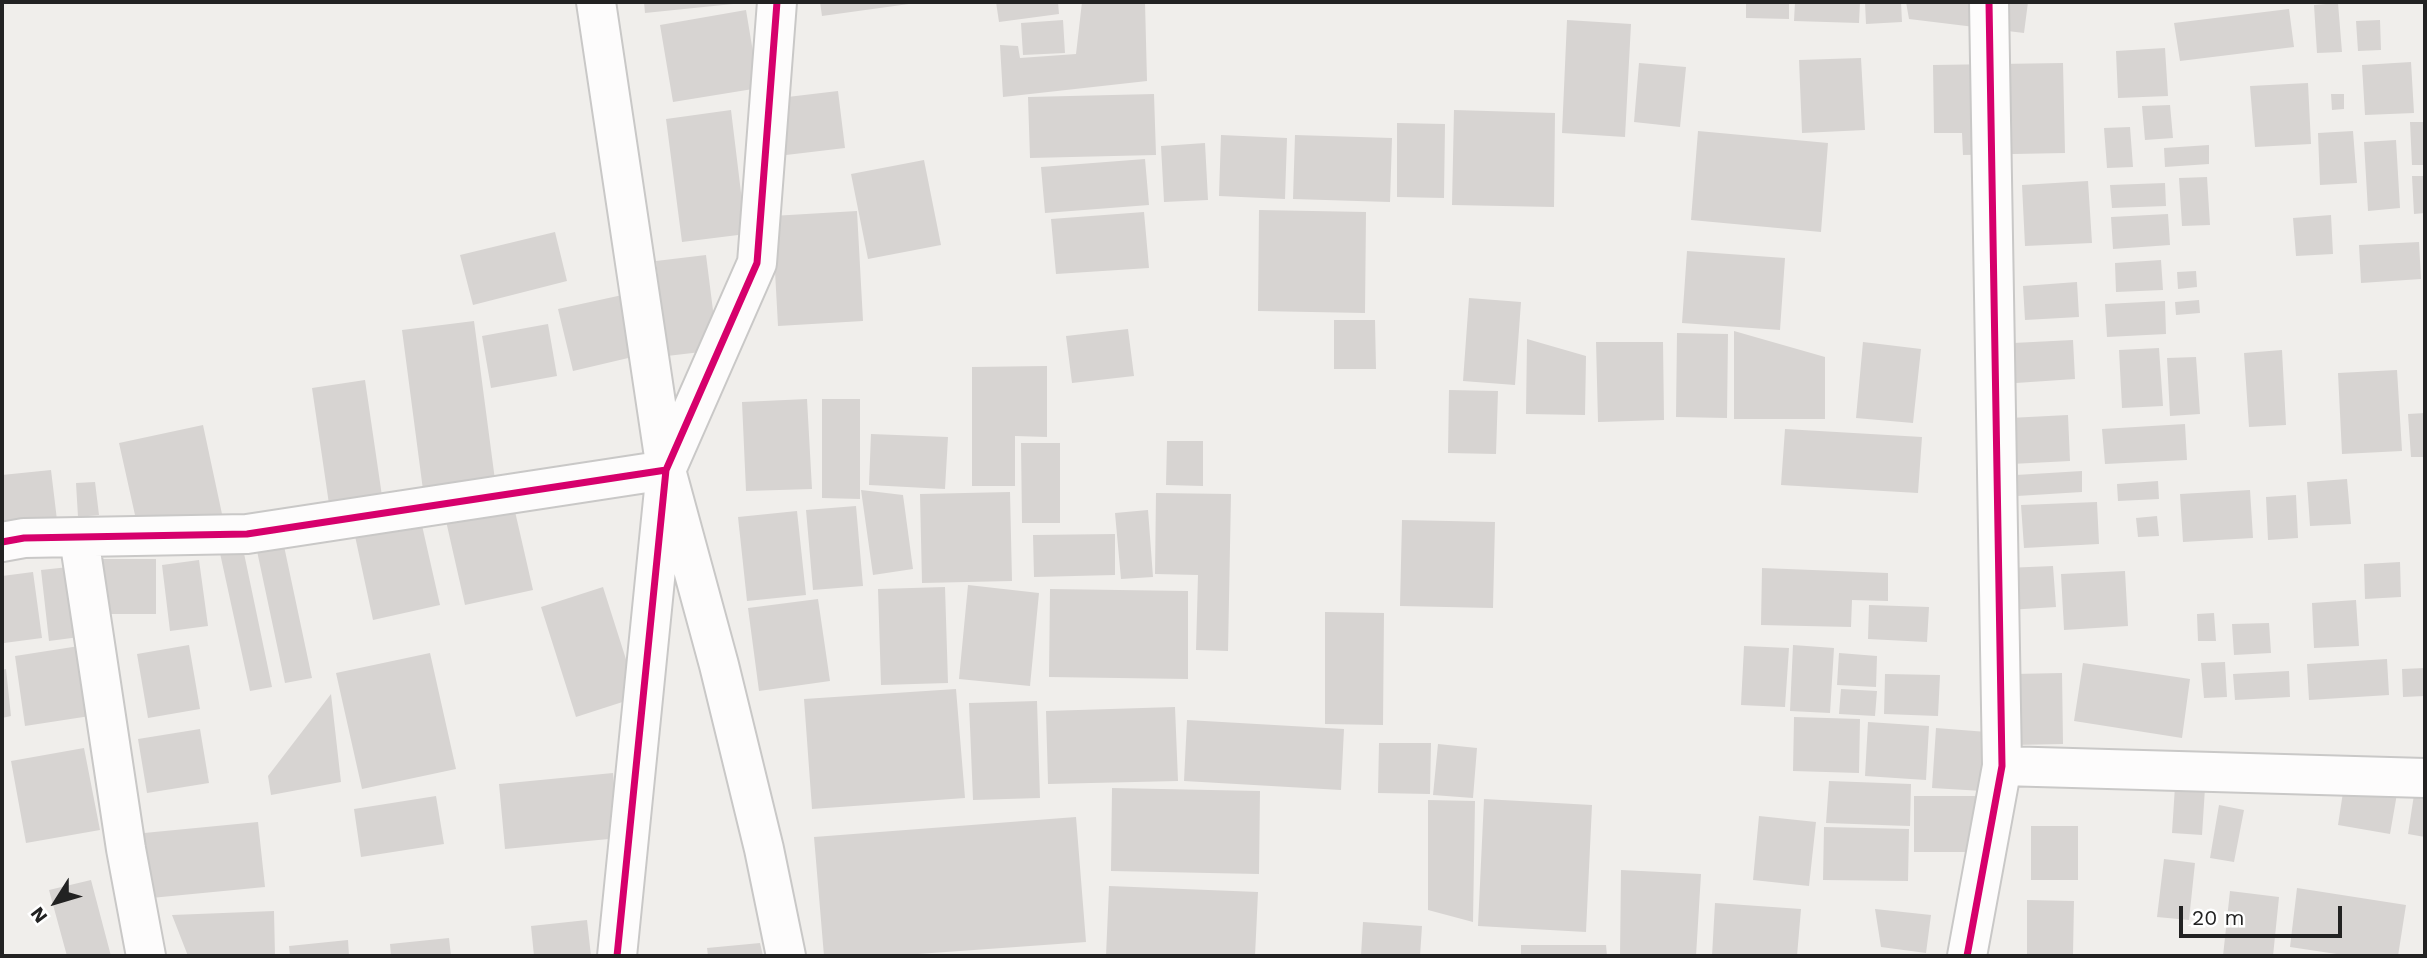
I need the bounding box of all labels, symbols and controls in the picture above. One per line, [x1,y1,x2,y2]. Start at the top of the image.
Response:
north arrow [21,867,91,937]
scale bar [2182,892,2345,936]
text: N [25,902,52,927]
text: 20 m [2192,905,2244,930]

